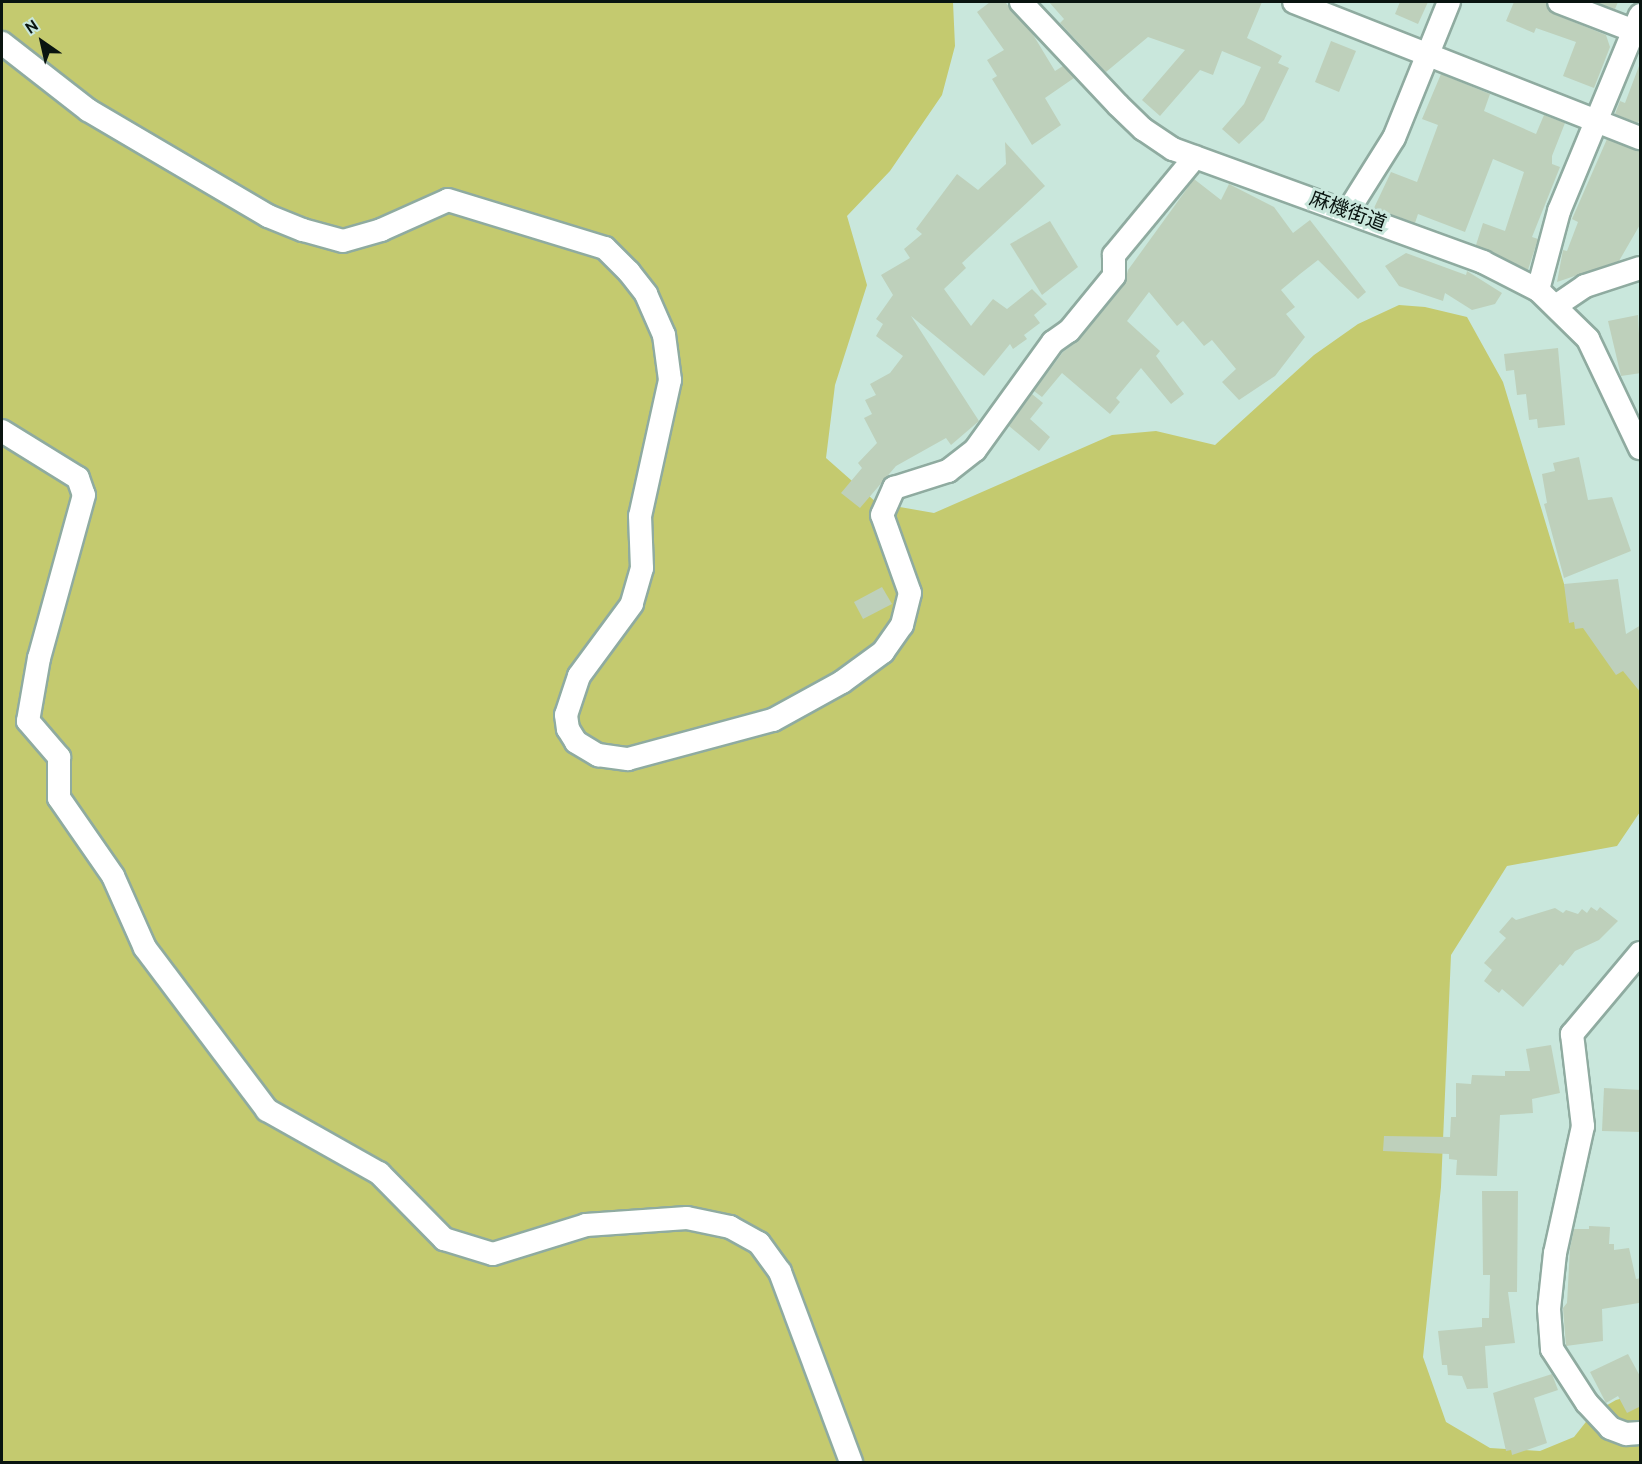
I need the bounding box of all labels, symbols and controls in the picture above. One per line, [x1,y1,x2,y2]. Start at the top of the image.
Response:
north arrow [12,12,72,72]
text: N [22,16,42,38]
street label: 麻機街道 [1306,186,1390,236]

